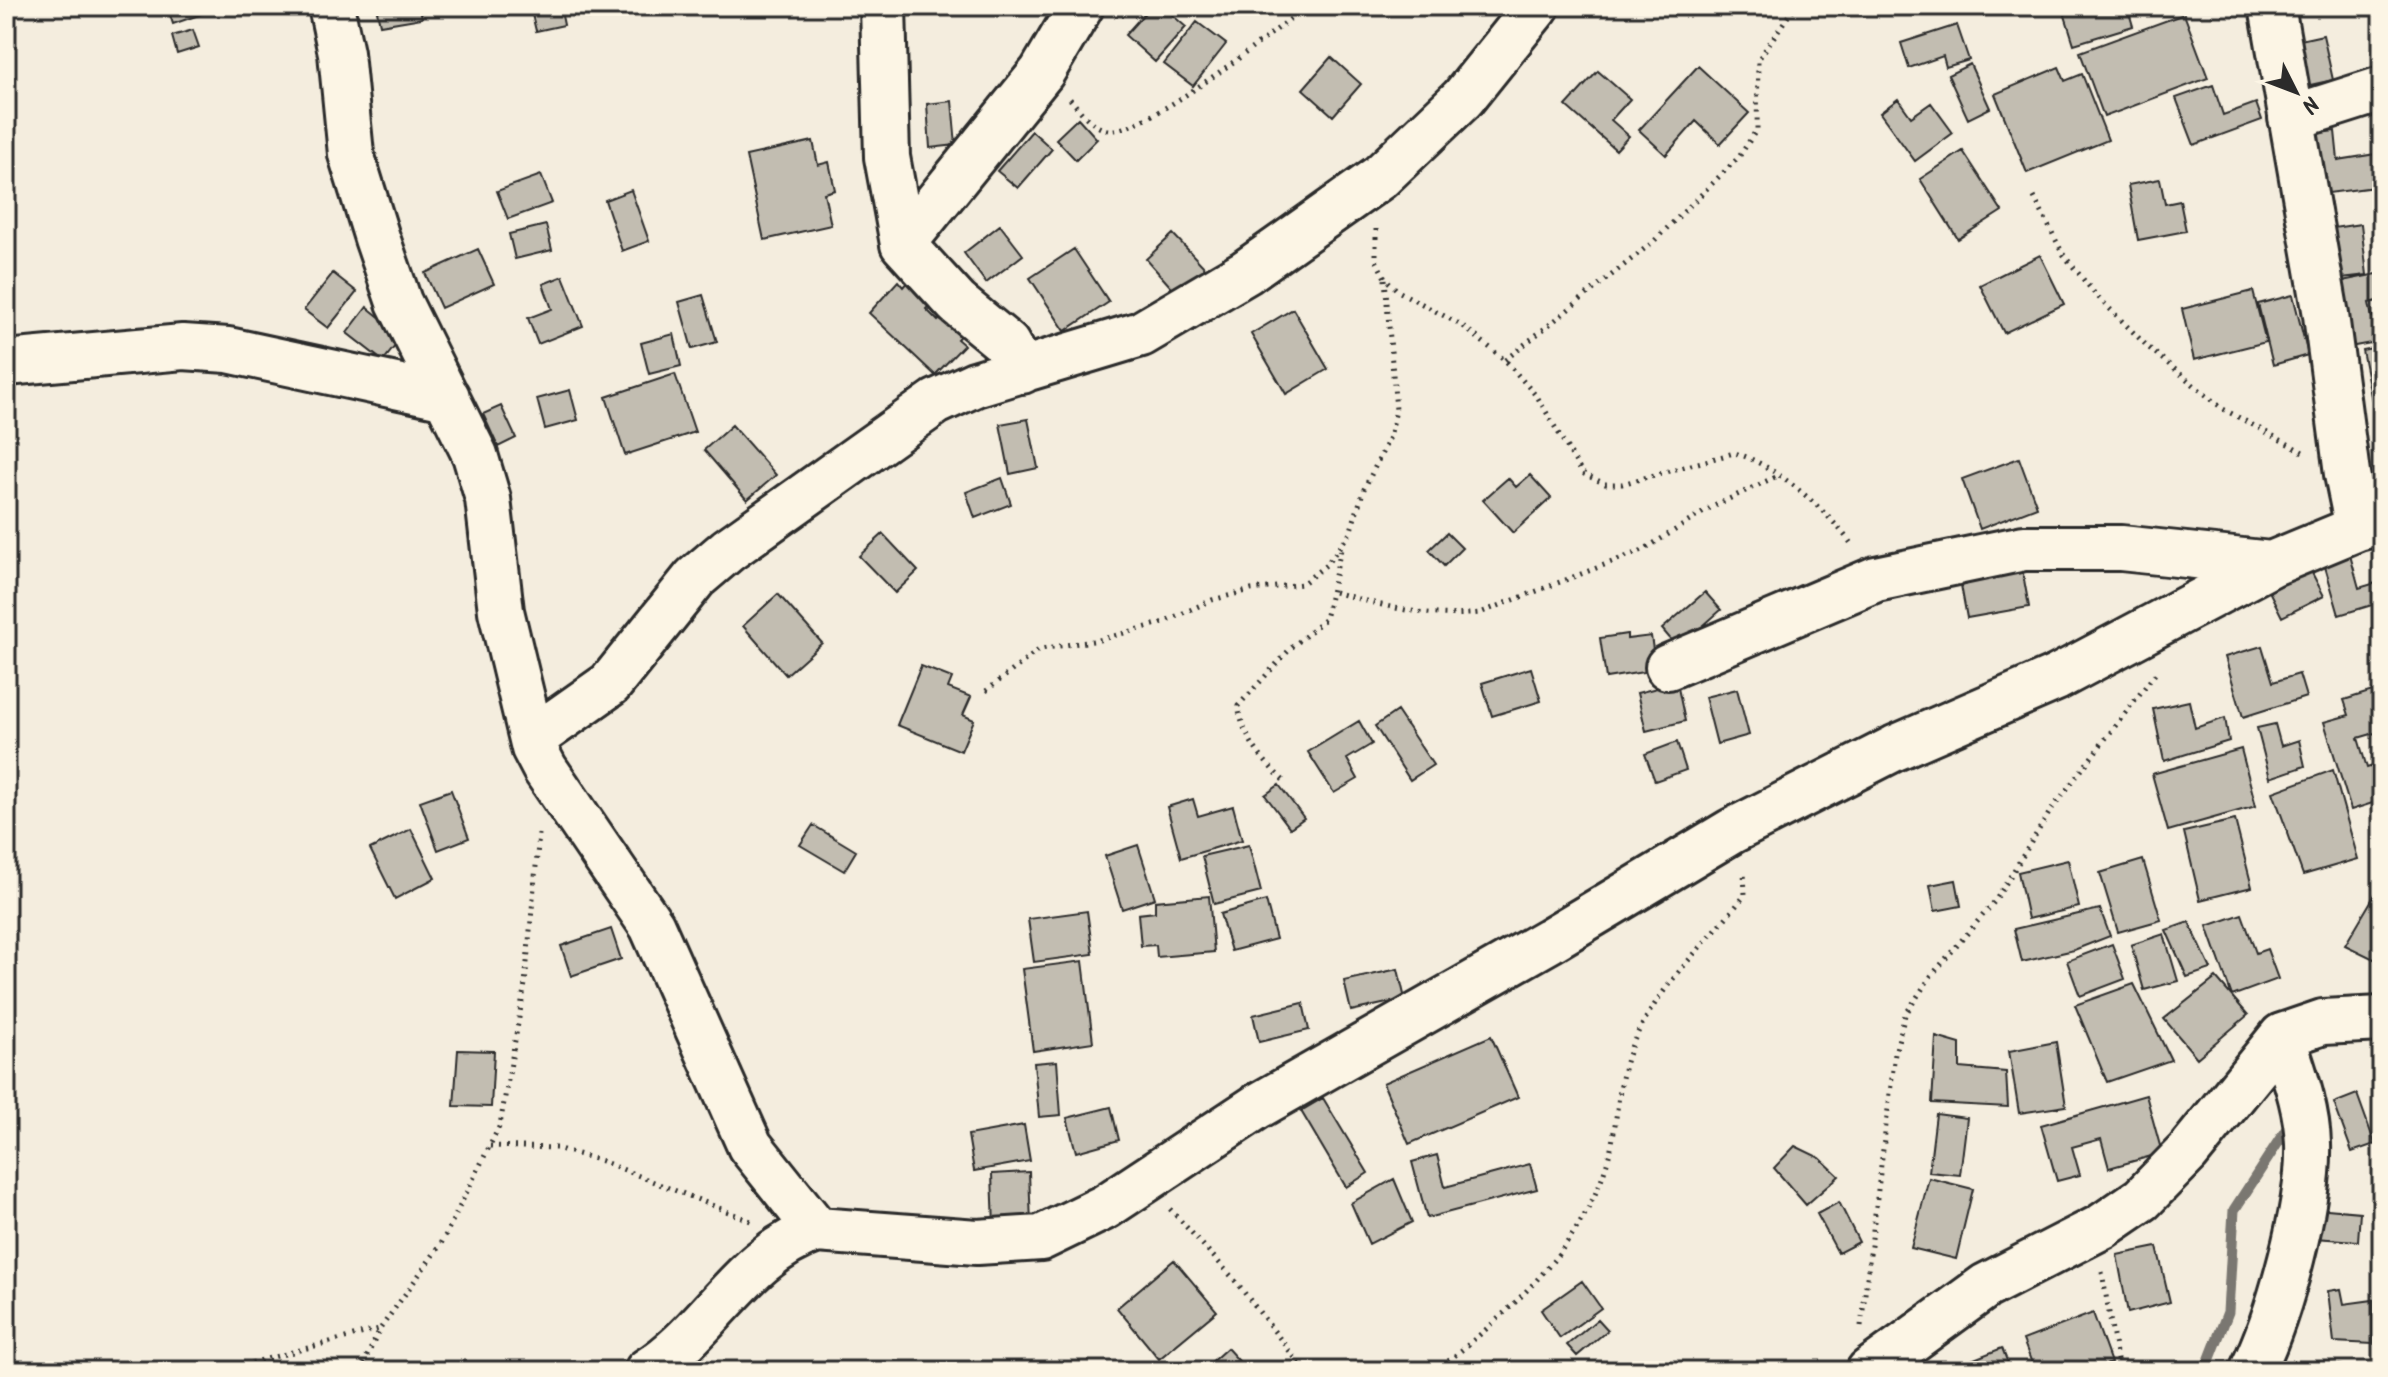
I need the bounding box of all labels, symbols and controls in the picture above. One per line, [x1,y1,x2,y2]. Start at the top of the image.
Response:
north arrow [2256,52,2336,132]
text: N [2291,87,2327,121]

